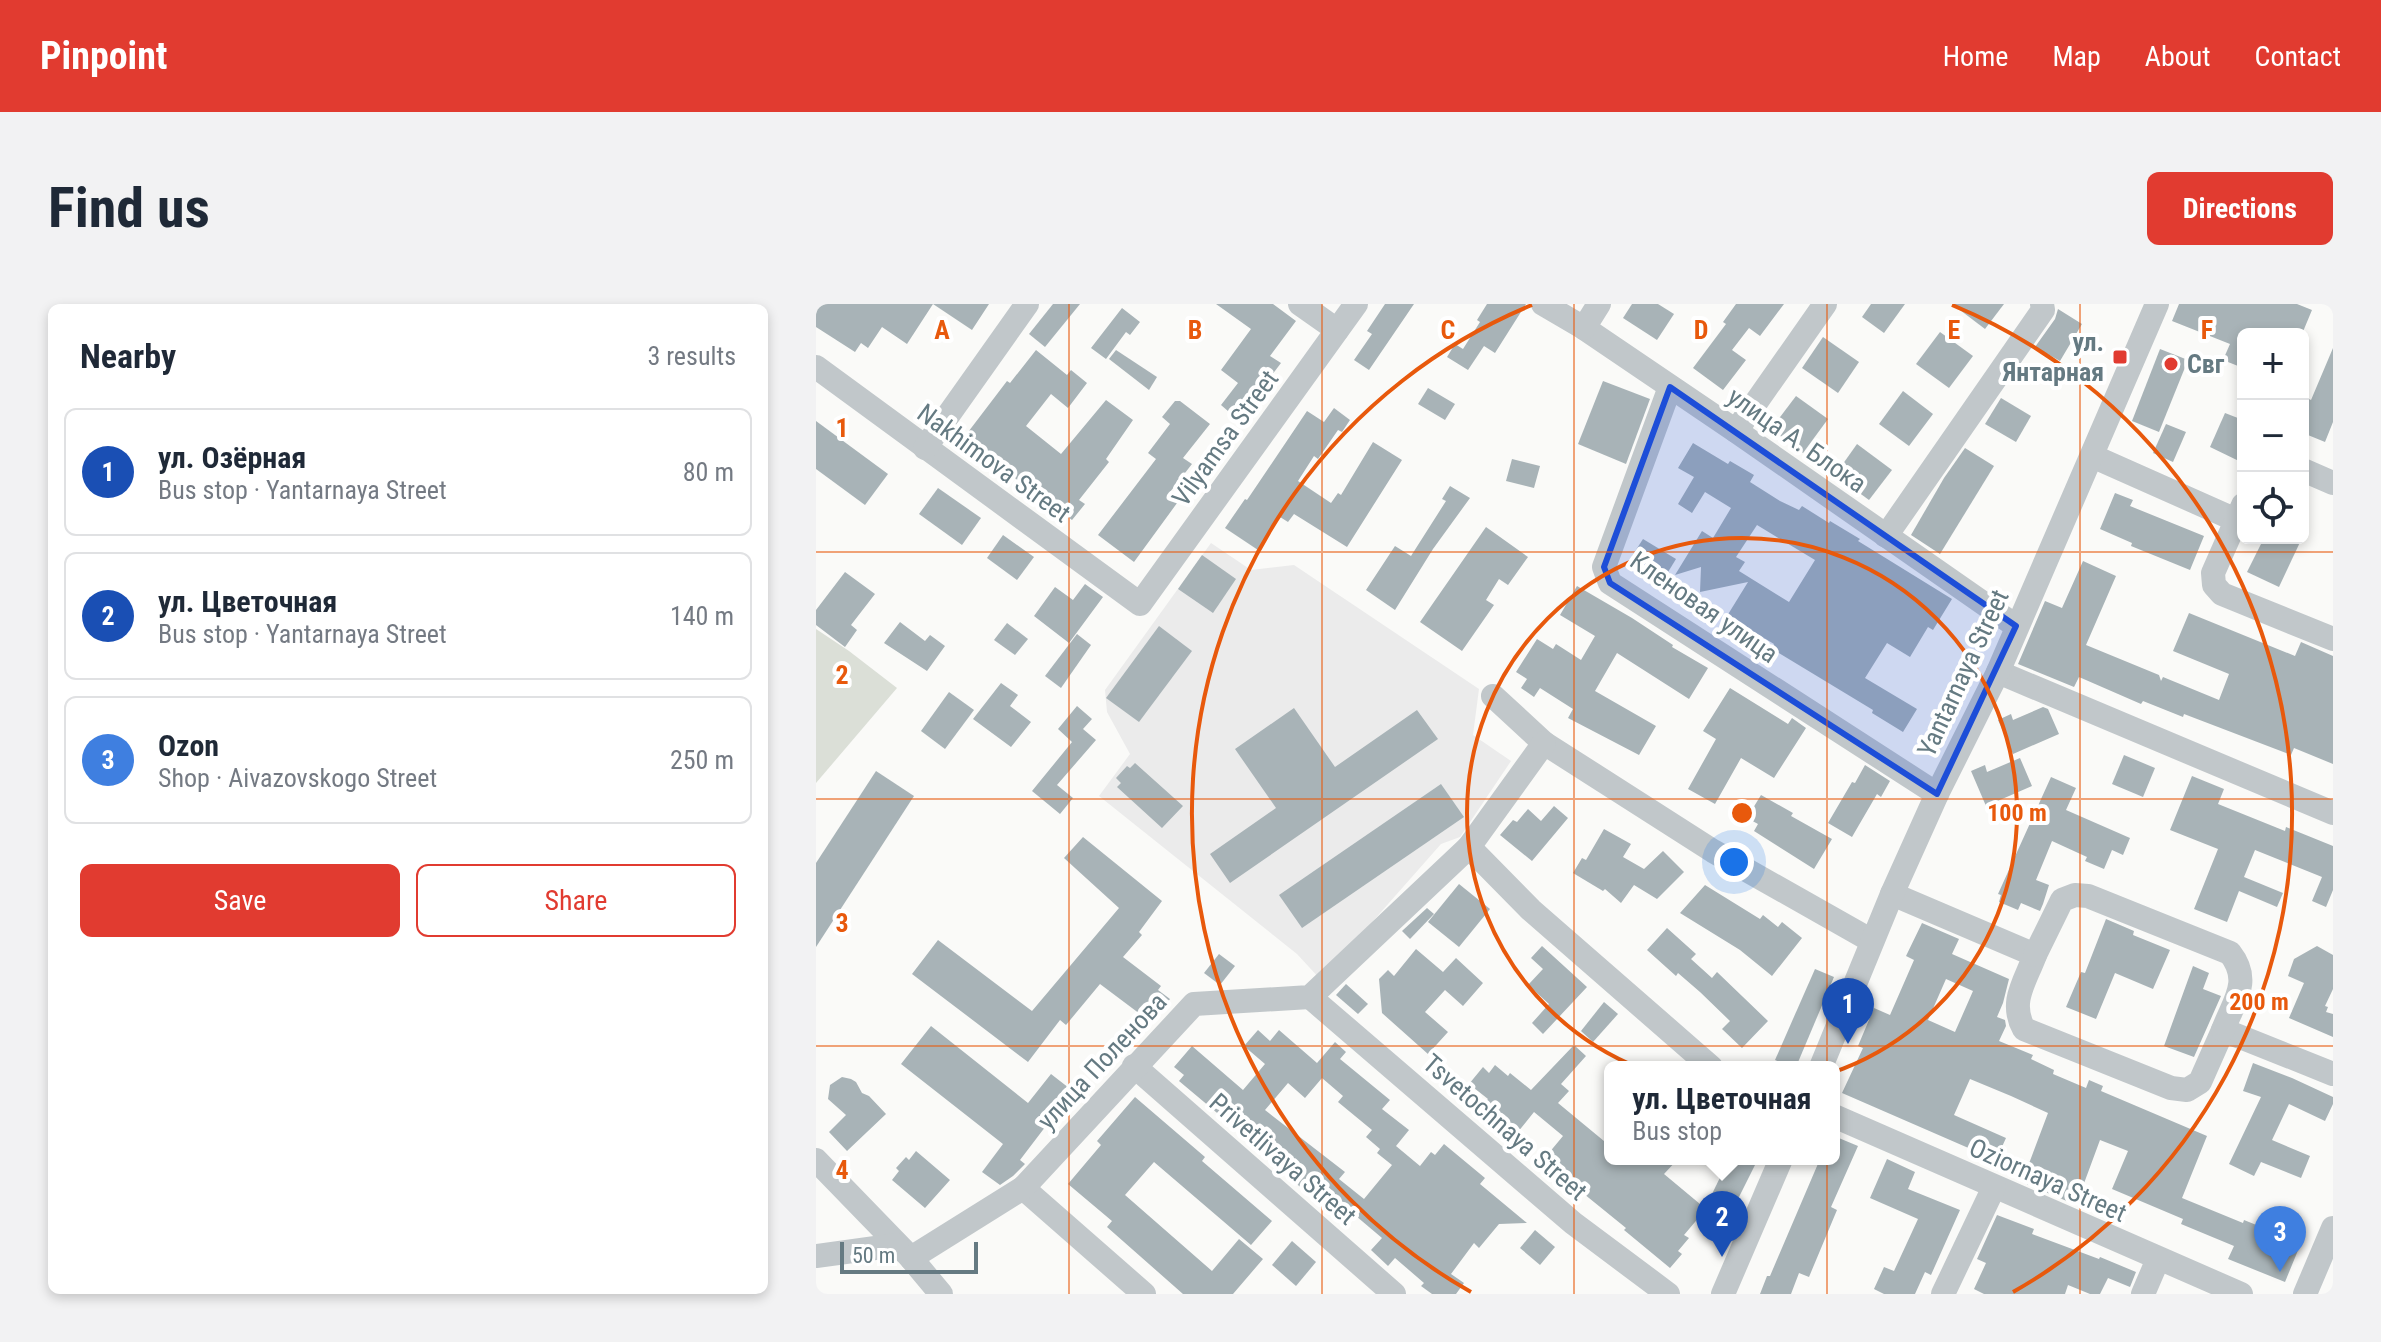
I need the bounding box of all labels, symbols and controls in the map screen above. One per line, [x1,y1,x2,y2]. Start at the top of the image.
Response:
text: Pinpoint [40,34,168,78]
text: Home [1943,40,2008,73]
text: Map [2052,40,2101,73]
text: About [2145,40,2211,73]
text: Contact [2255,40,2341,73]
button: Directions [2147,172,2333,245]
text: Find us [48,175,210,241]
text: A [934,315,950,345]
text: B [1188,315,1202,345]
text: C [1441,315,1456,345]
text: D [1694,315,1708,345]
text: E [1948,315,1961,345]
text: F [2201,315,2213,345]
place label: ул. Янтарная [2002,327,2104,387]
map controls [2237,328,2309,544]
button: + [2237,328,2309,400]
text: Nearby [80,336,176,376]
text: 3 results [647,341,736,371]
marker: ул. Янтарная [2111,348,2129,366]
place label: Свг [2187,349,2225,379]
marker: Свг [2162,355,2180,373]
street label: Vilyamsa Street [1166,364,1284,512]
street label: улица А. Блока [1722,381,1872,499]
street label: Nakhimova Street [912,398,1076,528]
button: − [2237,400,2309,472]
text: 1 [835,413,849,443]
text: ул. Озёрная [158,440,306,475]
text: 1 [101,457,115,487]
text: 80 m [683,457,734,487]
button: locate [2237,472,2309,544]
text: Bus stop · Yantarnaya Street [158,475,447,505]
street label: Кленовая улица [1624,545,1784,669]
text: ул. Цветочная [158,584,337,619]
street label: Yantarnaya Street [1911,585,2015,761]
text: 2 [101,601,115,631]
text: 140 m [670,601,734,631]
text: Bus stop · Yantarnaya Street [158,619,447,649]
text: 2 [835,660,849,690]
text: Ozon [158,728,219,763]
text: 3 [101,745,115,775]
text: 250 m [670,745,734,775]
text: Shop · Aivazovskogo Street [158,763,437,793]
centre of rings [1728,799,1756,827]
text: 100 m [1987,799,2047,827]
your location [1714,842,1754,882]
button: Save [80,864,400,937]
button: Share [416,864,736,937]
text: 3 [835,908,849,938]
pin: 1 [1822,978,1874,1044]
street label: улица Поленова [1031,987,1173,1135]
text: 200 m [2229,988,2289,1016]
street label: Tsvetochnaya Street [1417,1048,1593,1206]
popup [1604,1061,1840,1165]
text: ул. Цветочная [1632,1081,1812,1116]
street label: Privetlivaya Street [1204,1087,1362,1231]
text: Bus stop [1632,1116,1722,1146]
street label: Oziornaya Street [1965,1132,2131,1228]
text: 4 [835,1155,849,1185]
pin: 2 [1696,1191,1748,1257]
pin: 3 [2254,1206,2306,1272]
scale bar [840,1238,978,1274]
text: 50 m [852,1243,895,1268]

